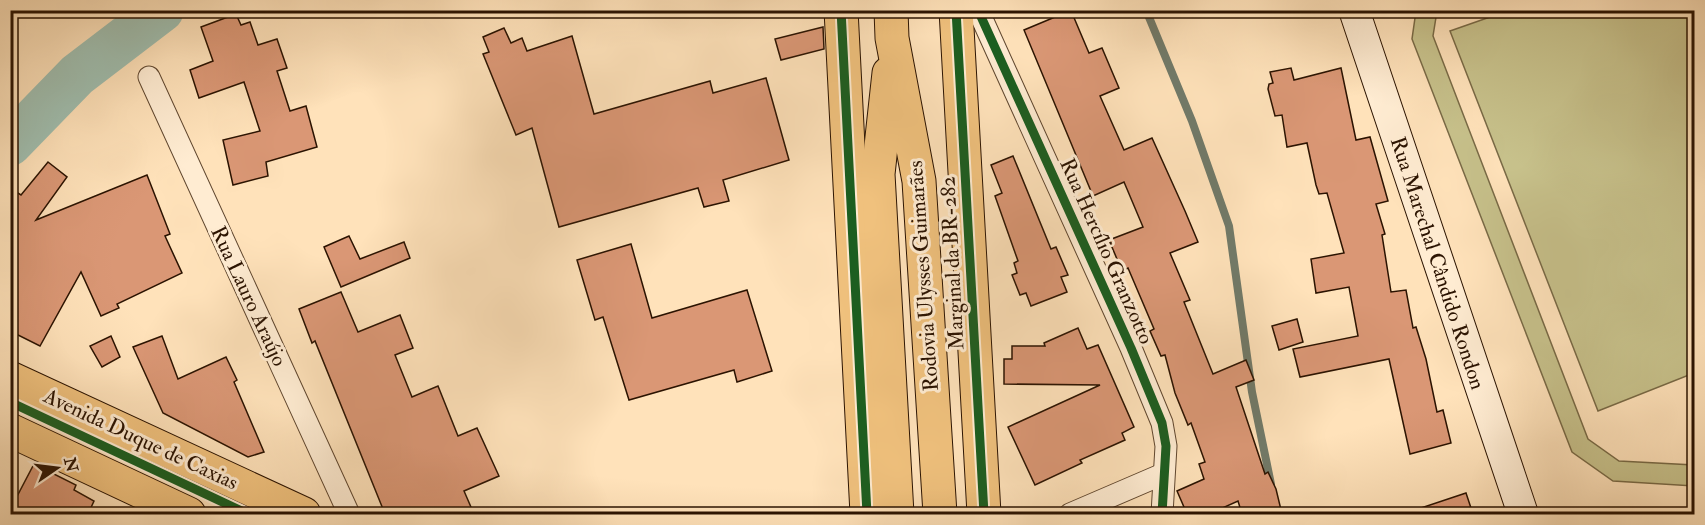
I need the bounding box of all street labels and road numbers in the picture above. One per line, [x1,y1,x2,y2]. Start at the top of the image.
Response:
street label: Rua Marechal Cândido Rondon [1384,133,1491,393]
street label: Rua Hercílio Granzotto [1053,154,1160,348]
street label: Rodovia Ulysses Guimarães [902,160,945,392]
street label: Marginal da BR-282 [934,175,971,350]
street label: Rua Lauro Araújo [204,222,293,371]
street label: Avenida Duque de Caxias [38,382,242,496]

